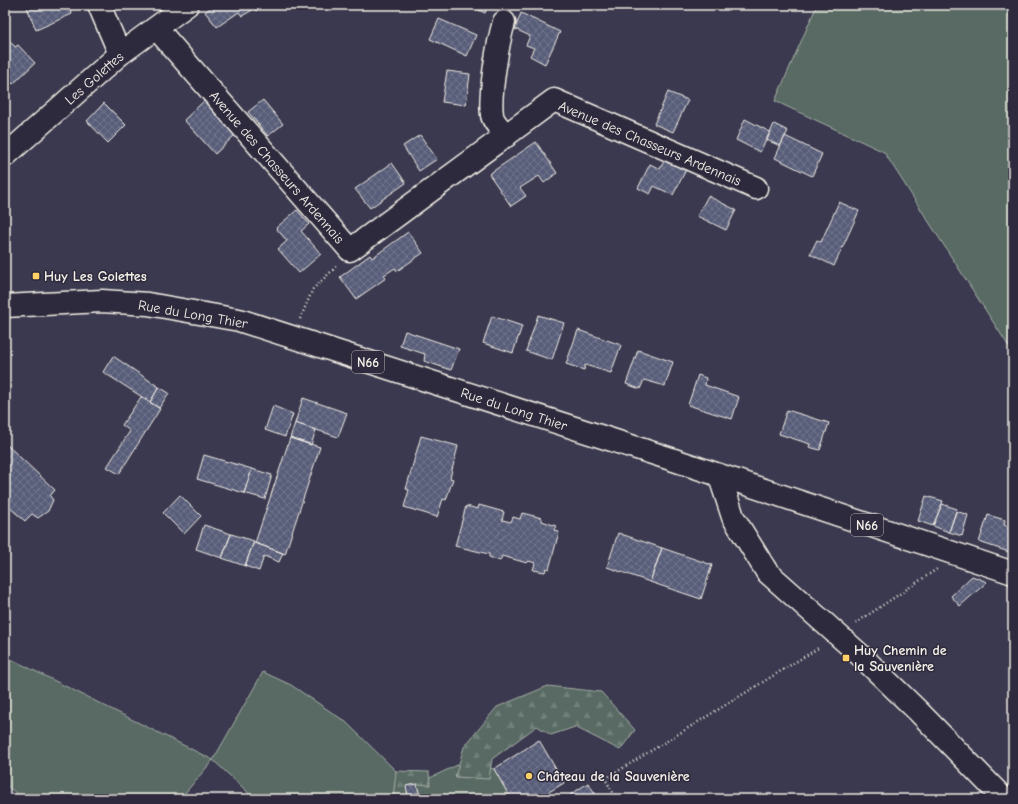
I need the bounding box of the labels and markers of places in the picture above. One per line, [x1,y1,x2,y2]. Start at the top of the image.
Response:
place label: Huy Les Golettes [44,268,147,285]
marker: Huy Les Golettes [31,271,41,281]
place label: Huy Chemin de la Sauvenière [854,642,947,675]
marker: Huy Chemin de la Sauvenière [841,653,851,663]
place label: Château de la Sauvenière [537,768,690,785]
marker: Château de la Sauvenière [524,771,534,781]

